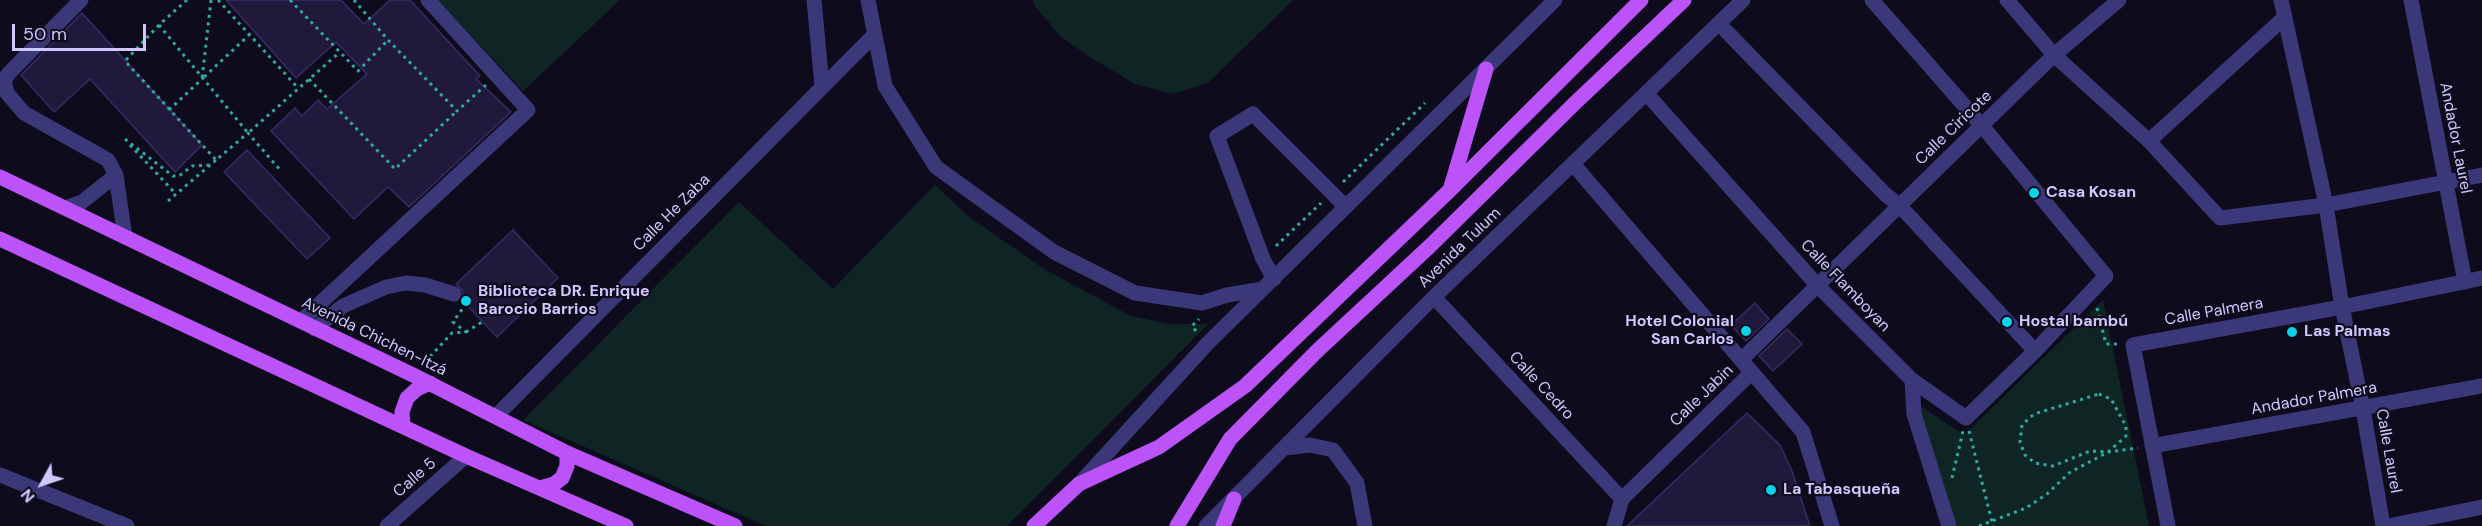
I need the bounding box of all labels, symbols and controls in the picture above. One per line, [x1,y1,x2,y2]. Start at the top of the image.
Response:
scale bar [15,12,148,50]
text: 50 m [23,22,67,46]
street label: Andador Laurel [2435,81,2475,195]
street label: Calle Ciricote [1912,87,1996,169]
street label: Calle He Zaba [630,171,714,255]
place label: Casa Kosan [2046,183,2136,203]
marker: Casa Kosan [2027,186,2041,200]
street label: Avenida Tulum [1415,204,1505,292]
street label: Calle Flamboyan [1796,236,1894,336]
place label: Biblioteca DR. Enrique Barocio Barrios [478,282,650,320]
street label: Avenida Chichen-Itzá [298,294,450,380]
marker: Biblioteca DR. Enrique Barocio Barrios [459,294,473,308]
street label: Calle Palmera [2163,294,2265,330]
place label: Hotel Colonial San Carlos [1625,312,1734,350]
place label: Hostal bambú [2019,312,2128,332]
marker: Hostal bambú [2000,315,2014,329]
place label: Las Palmas [2304,322,2390,342]
marker: Hotel Colonial San Carlos [1739,324,1753,338]
marker: Las Palmas [2285,325,2299,339]
street label: Calle Cedro [1505,348,1577,424]
street label: Calle Jabin [1666,361,1738,431]
street label: Andador Palmera [2250,378,2378,420]
street label: Calle Laurel [2371,407,2405,495]
north arrow [12,454,72,514]
street label: Calle 5 [390,454,440,502]
place label: La Tabasqueña [1783,480,1900,500]
marker: La Tabasqueña [1764,483,1778,497]
text: N [16,485,40,507]

